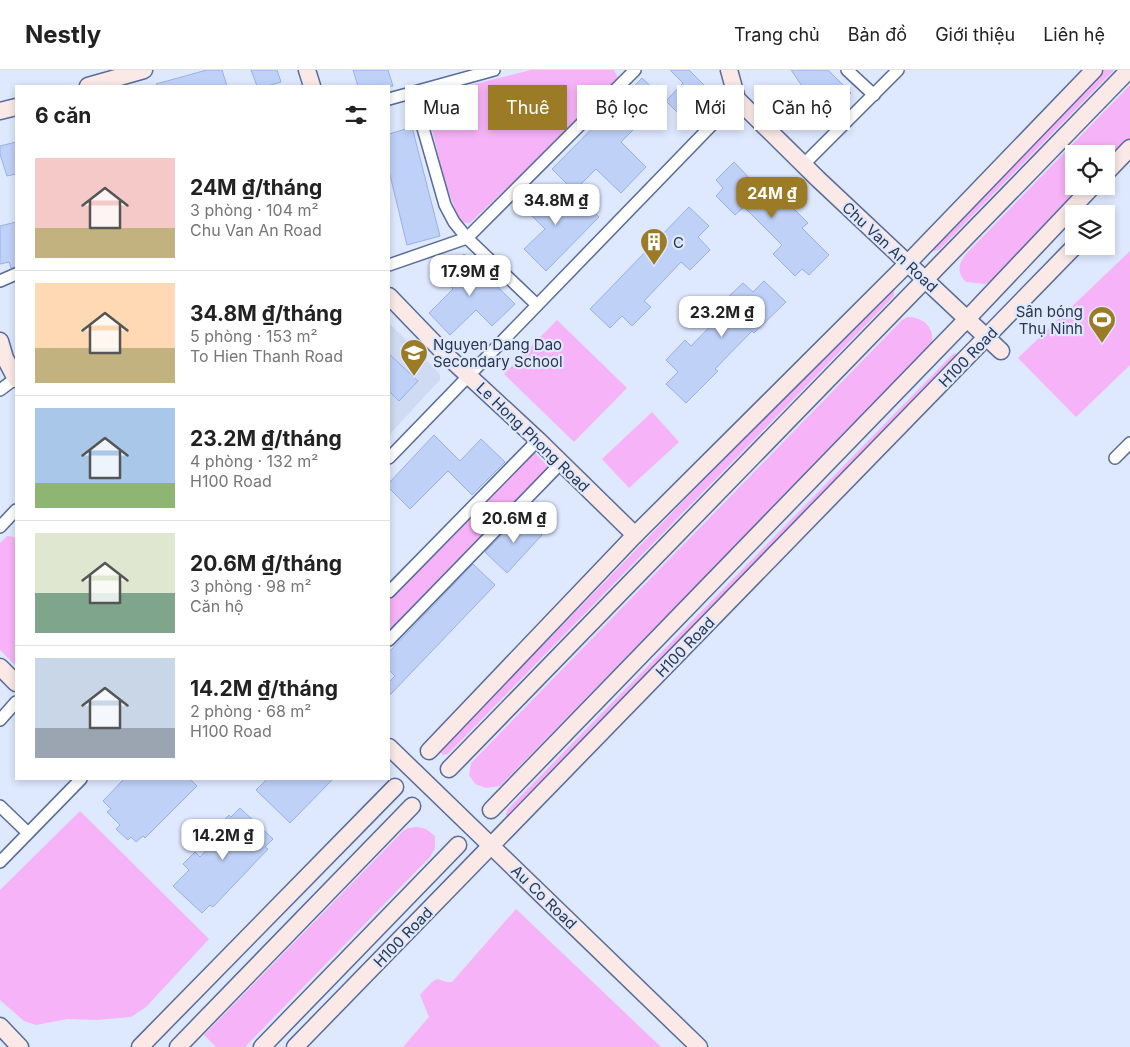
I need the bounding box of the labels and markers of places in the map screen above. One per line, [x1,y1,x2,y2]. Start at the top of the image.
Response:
pin: 24M ₫ [737,176,807,219]
pin: 34.8M ₫ [510,184,602,226]
building icon: C [639,227,669,266]
place label: C [673,233,684,252]
pin: 17.9M ₫ [424,254,516,297]
pin: 23.2M ₫ [676,296,768,338]
place label: Sân bóng Thụ Ninh [1016,302,1083,338]
sports icon: Sân bóng Thụ Ninh [1087,305,1117,344]
place label: Nguyen Dang Dao Secondary School [433,335,563,371]
school or university icon: Nguyen Dang Dao Secondary School [399,338,429,377]
pin: 20.6M ₫ [468,502,560,544]
pin: 14.2M ₫ [177,818,269,861]

